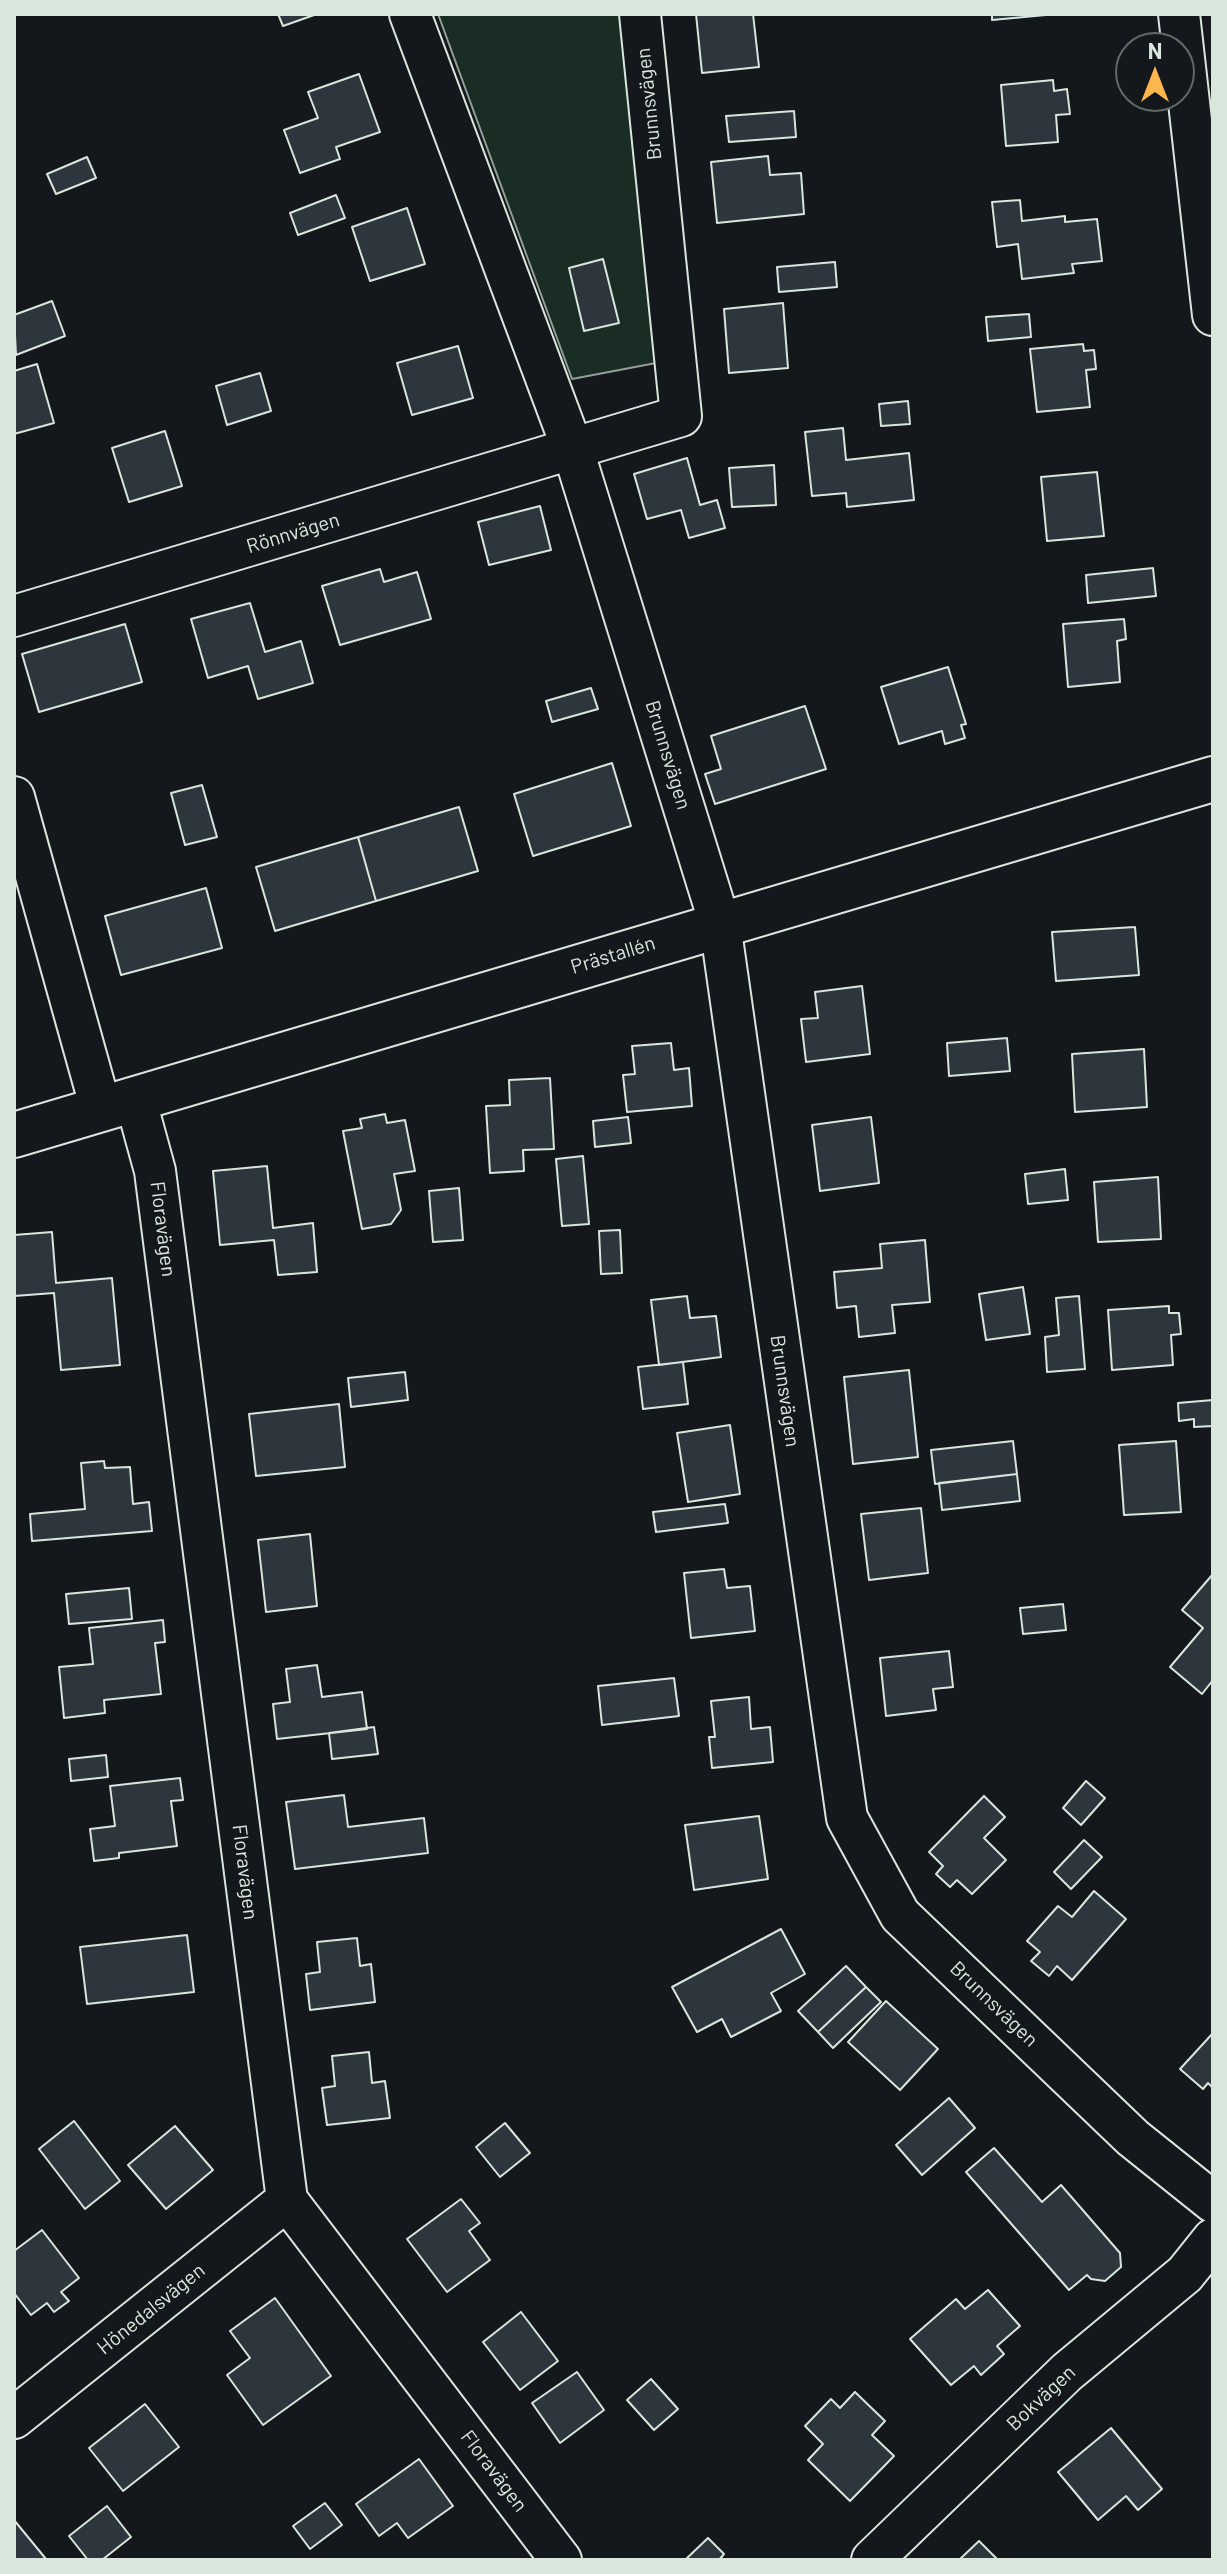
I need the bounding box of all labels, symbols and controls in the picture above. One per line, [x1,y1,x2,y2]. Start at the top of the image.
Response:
north arrow [1115,32,1195,112]
text: N [1148,37,1162,63]
street label: Brunnsvägen [631,47,667,161]
street label: Rönnvägen [244,508,342,558]
street label: Brunnsvägen [640,698,696,812]
street label: Prästallén [568,931,658,979]
street label: Floravägen [145,1180,181,1278]
street label: Brunnsvägen [765,1334,805,1448]
street label: Floravägen [227,1823,263,1921]
street label: Brunnsvägen [945,1956,1043,2052]
street label: Hönedalsvägen [92,2258,210,2360]
street label: Bokvägen [1002,2360,1080,2436]
street label: Floravägen [456,2426,532,2516]

